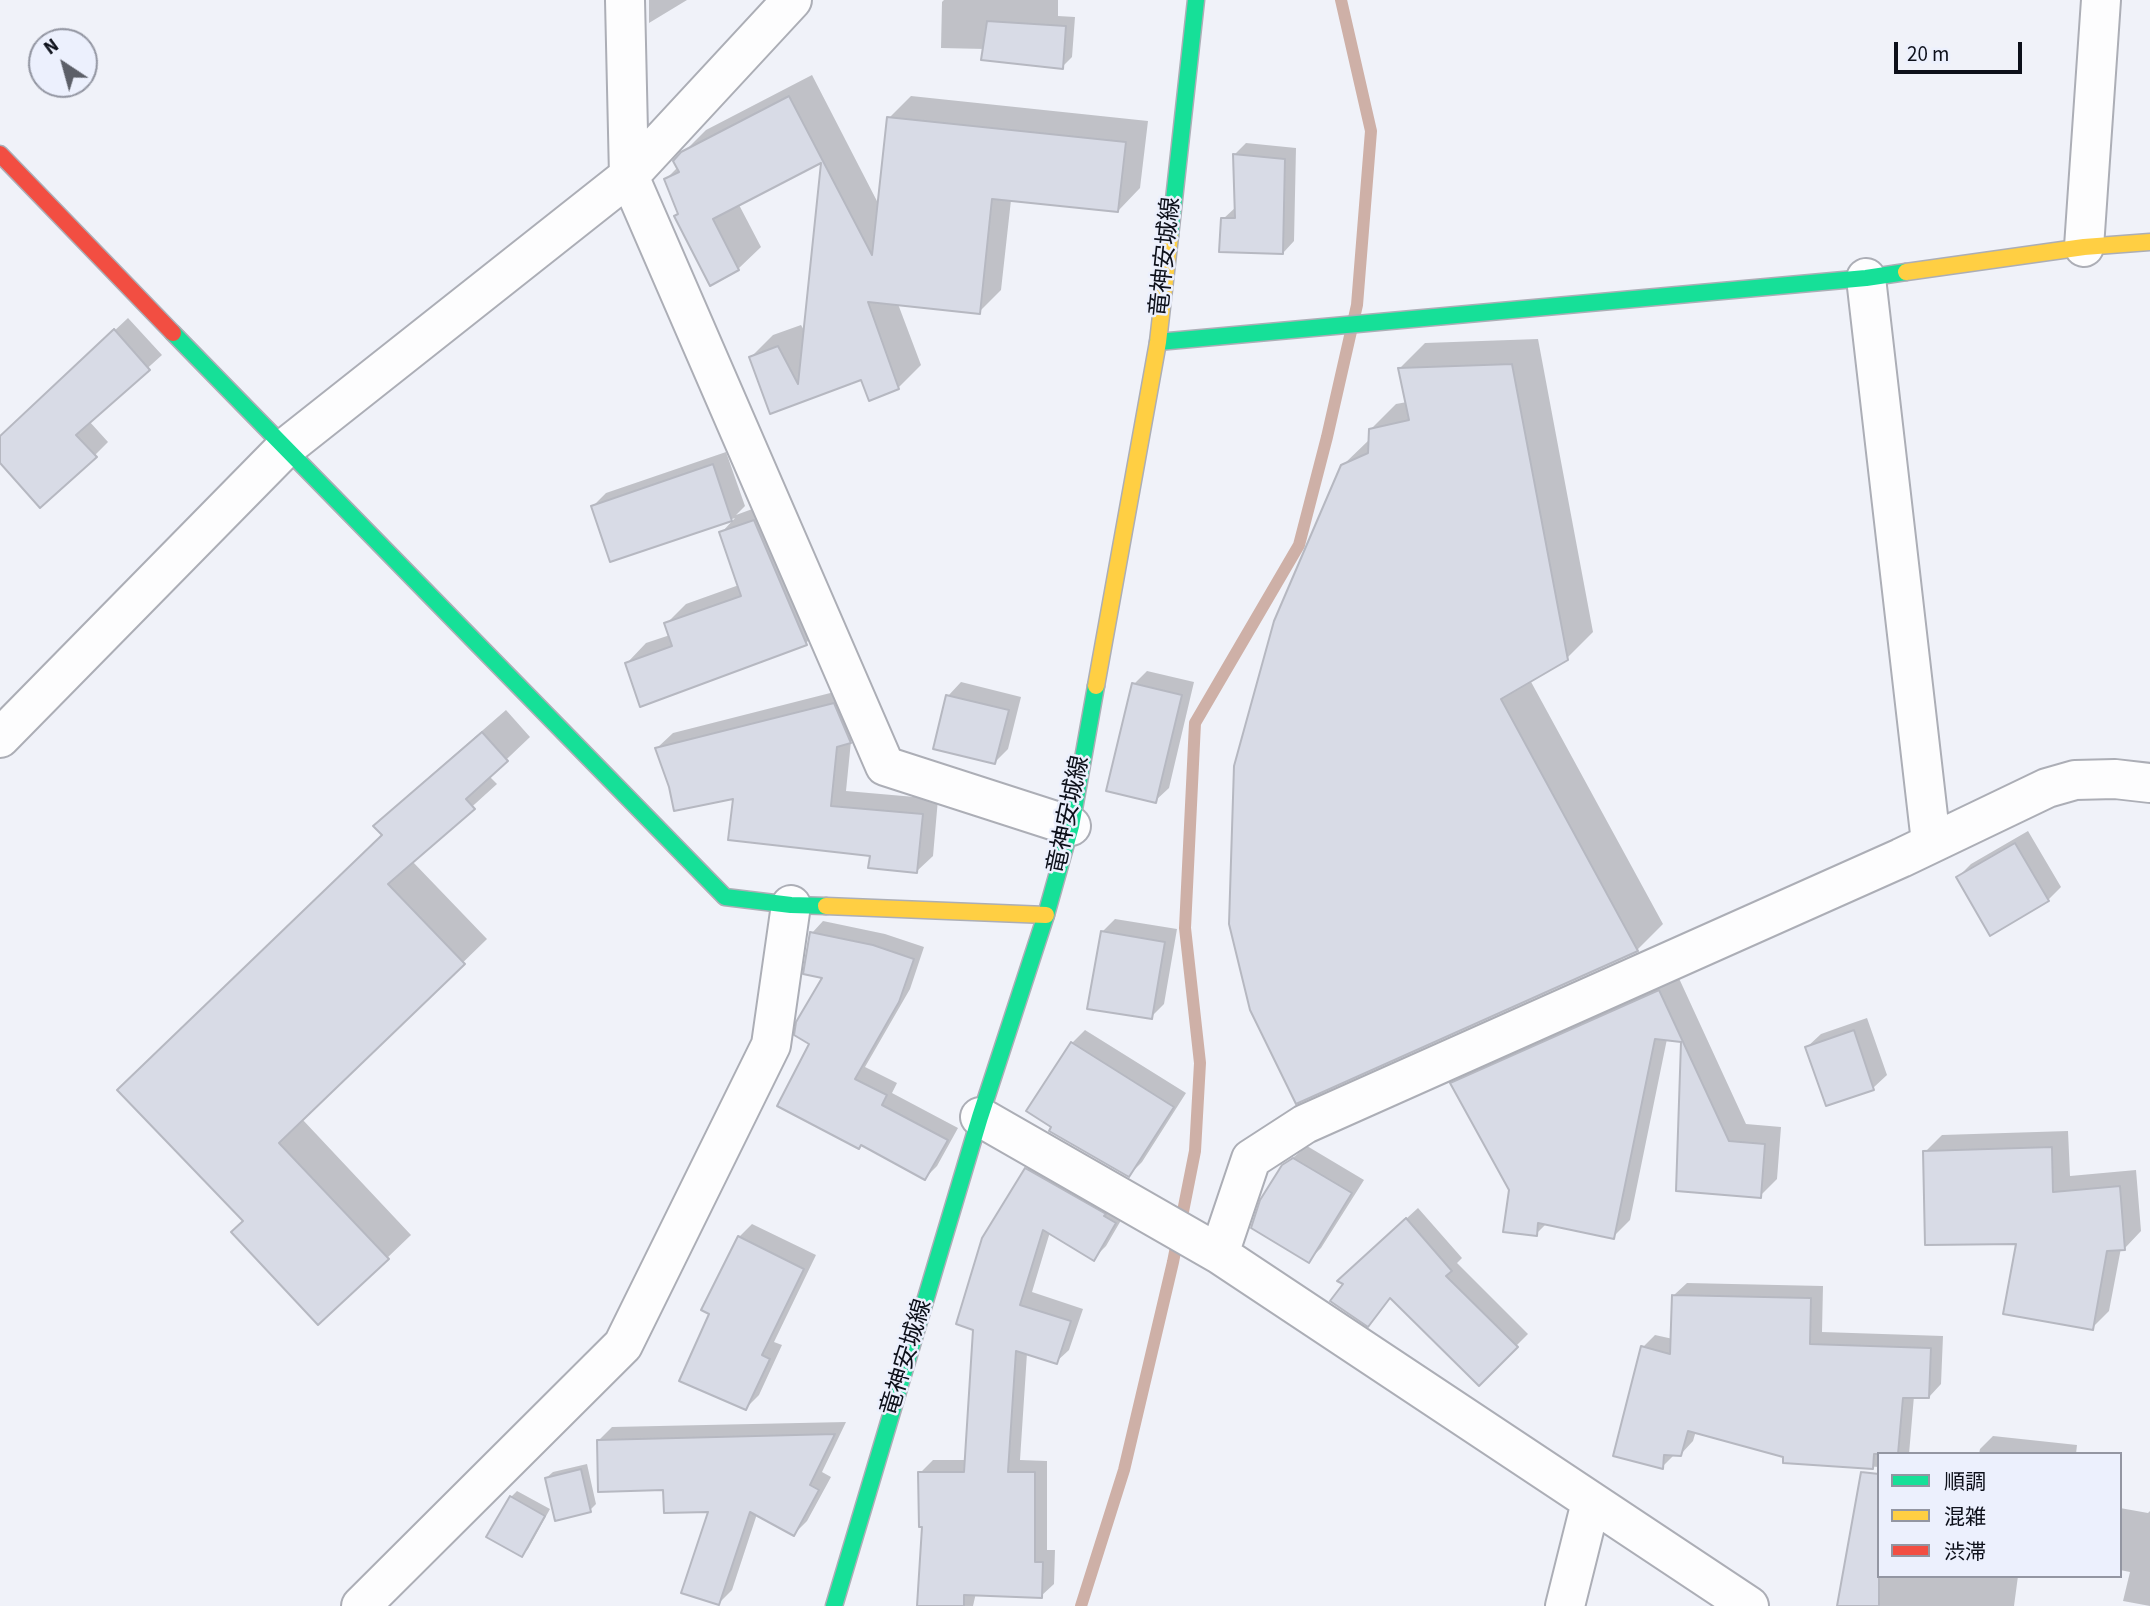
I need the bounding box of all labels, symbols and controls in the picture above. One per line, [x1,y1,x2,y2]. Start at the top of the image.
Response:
north arrow [28,28,98,98]
scale bar [1898,28,2026,72]
text: N [38,33,65,62]
text: 20 m [1907,39,1949,69]
street label: 竜神安城線 [1146,196,1188,318]
street label: 竜神安城線 [1043,753,1097,877]
street label: 竜神安城線 [877,1296,939,1420]
legend [1877,1452,2122,1578]
text: 順調 [1944,1467,1986,1497]
text: 混雑 [1944,1502,1986,1532]
text: 渋滞 [1944,1537,1986,1567]

